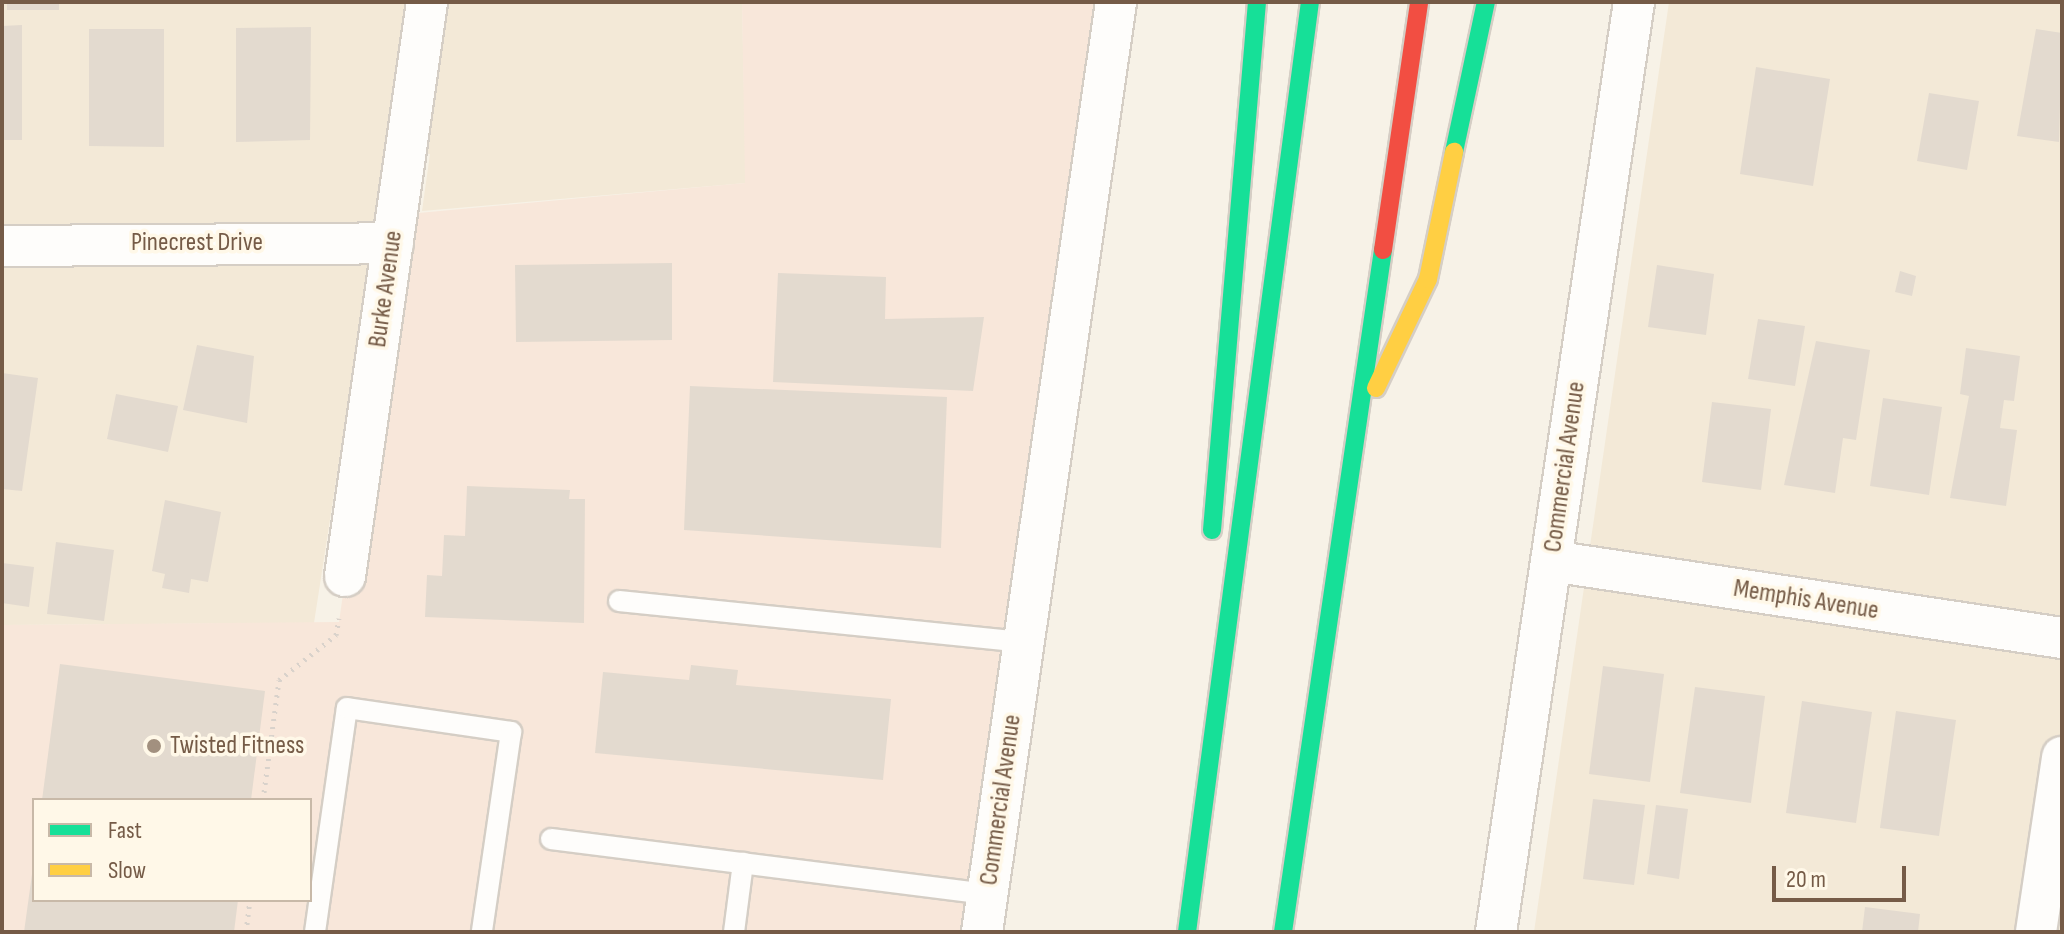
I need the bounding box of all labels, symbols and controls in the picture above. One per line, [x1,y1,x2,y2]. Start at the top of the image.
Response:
street label: Pinecrest Drive [131,227,263,259]
street label: Burke Avenue [362,229,410,349]
street label: Commercial Avenue [1538,380,1592,554]
street label: Memphis Avenue [1731,573,1881,627]
street label: Commercial Avenue [974,713,1028,887]
place label: Twisted Fitness [170,730,304,762]
marker: Twisted Fitness [145,737,163,755]
legend [32,798,312,902]
text: Fast [108,816,142,845]
scale bar [1776,850,1910,900]
text: Slow [108,856,146,885]
text: 20 m [1786,865,1826,894]

